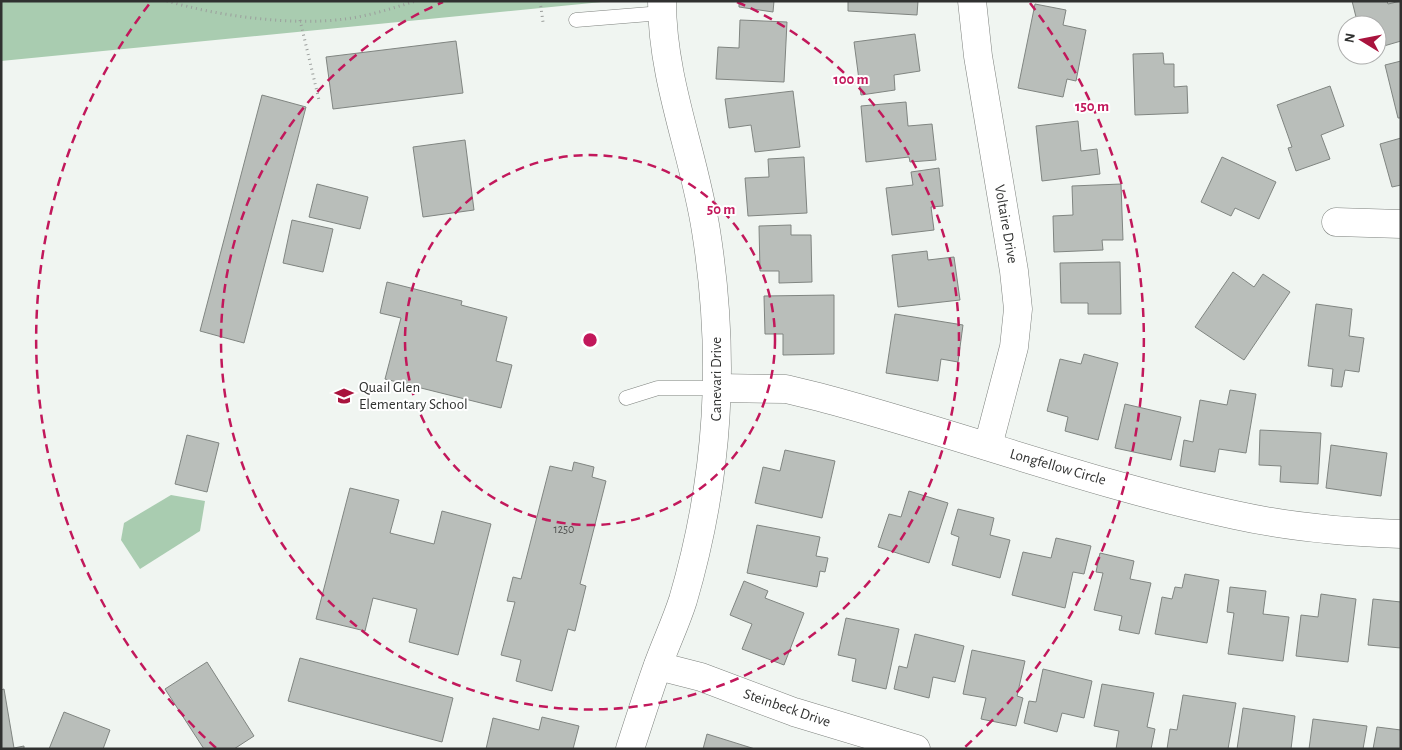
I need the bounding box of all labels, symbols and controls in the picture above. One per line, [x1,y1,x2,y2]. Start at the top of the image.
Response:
north arrow [1337,15,1387,65]
text: N [1342,32,1358,44]
text: 100 m [833,72,869,87]
text: 150 m [1075,99,1109,114]
street label: Voltaire Drive [992,183,1020,265]
text: 50 m [707,202,735,217]
centre of rings [581,331,599,349]
street label: Canevari Drive [709,337,724,421]
place label: Quail Glen Elementary School [359,380,468,412]
school or university icon: Quail Glen Elementary School [333,385,355,407]
street label: Longfellow Circle [1008,446,1108,488]
house number: 1250 [554,523,574,535]
street label: Steinbeck Drive [742,686,832,730]

